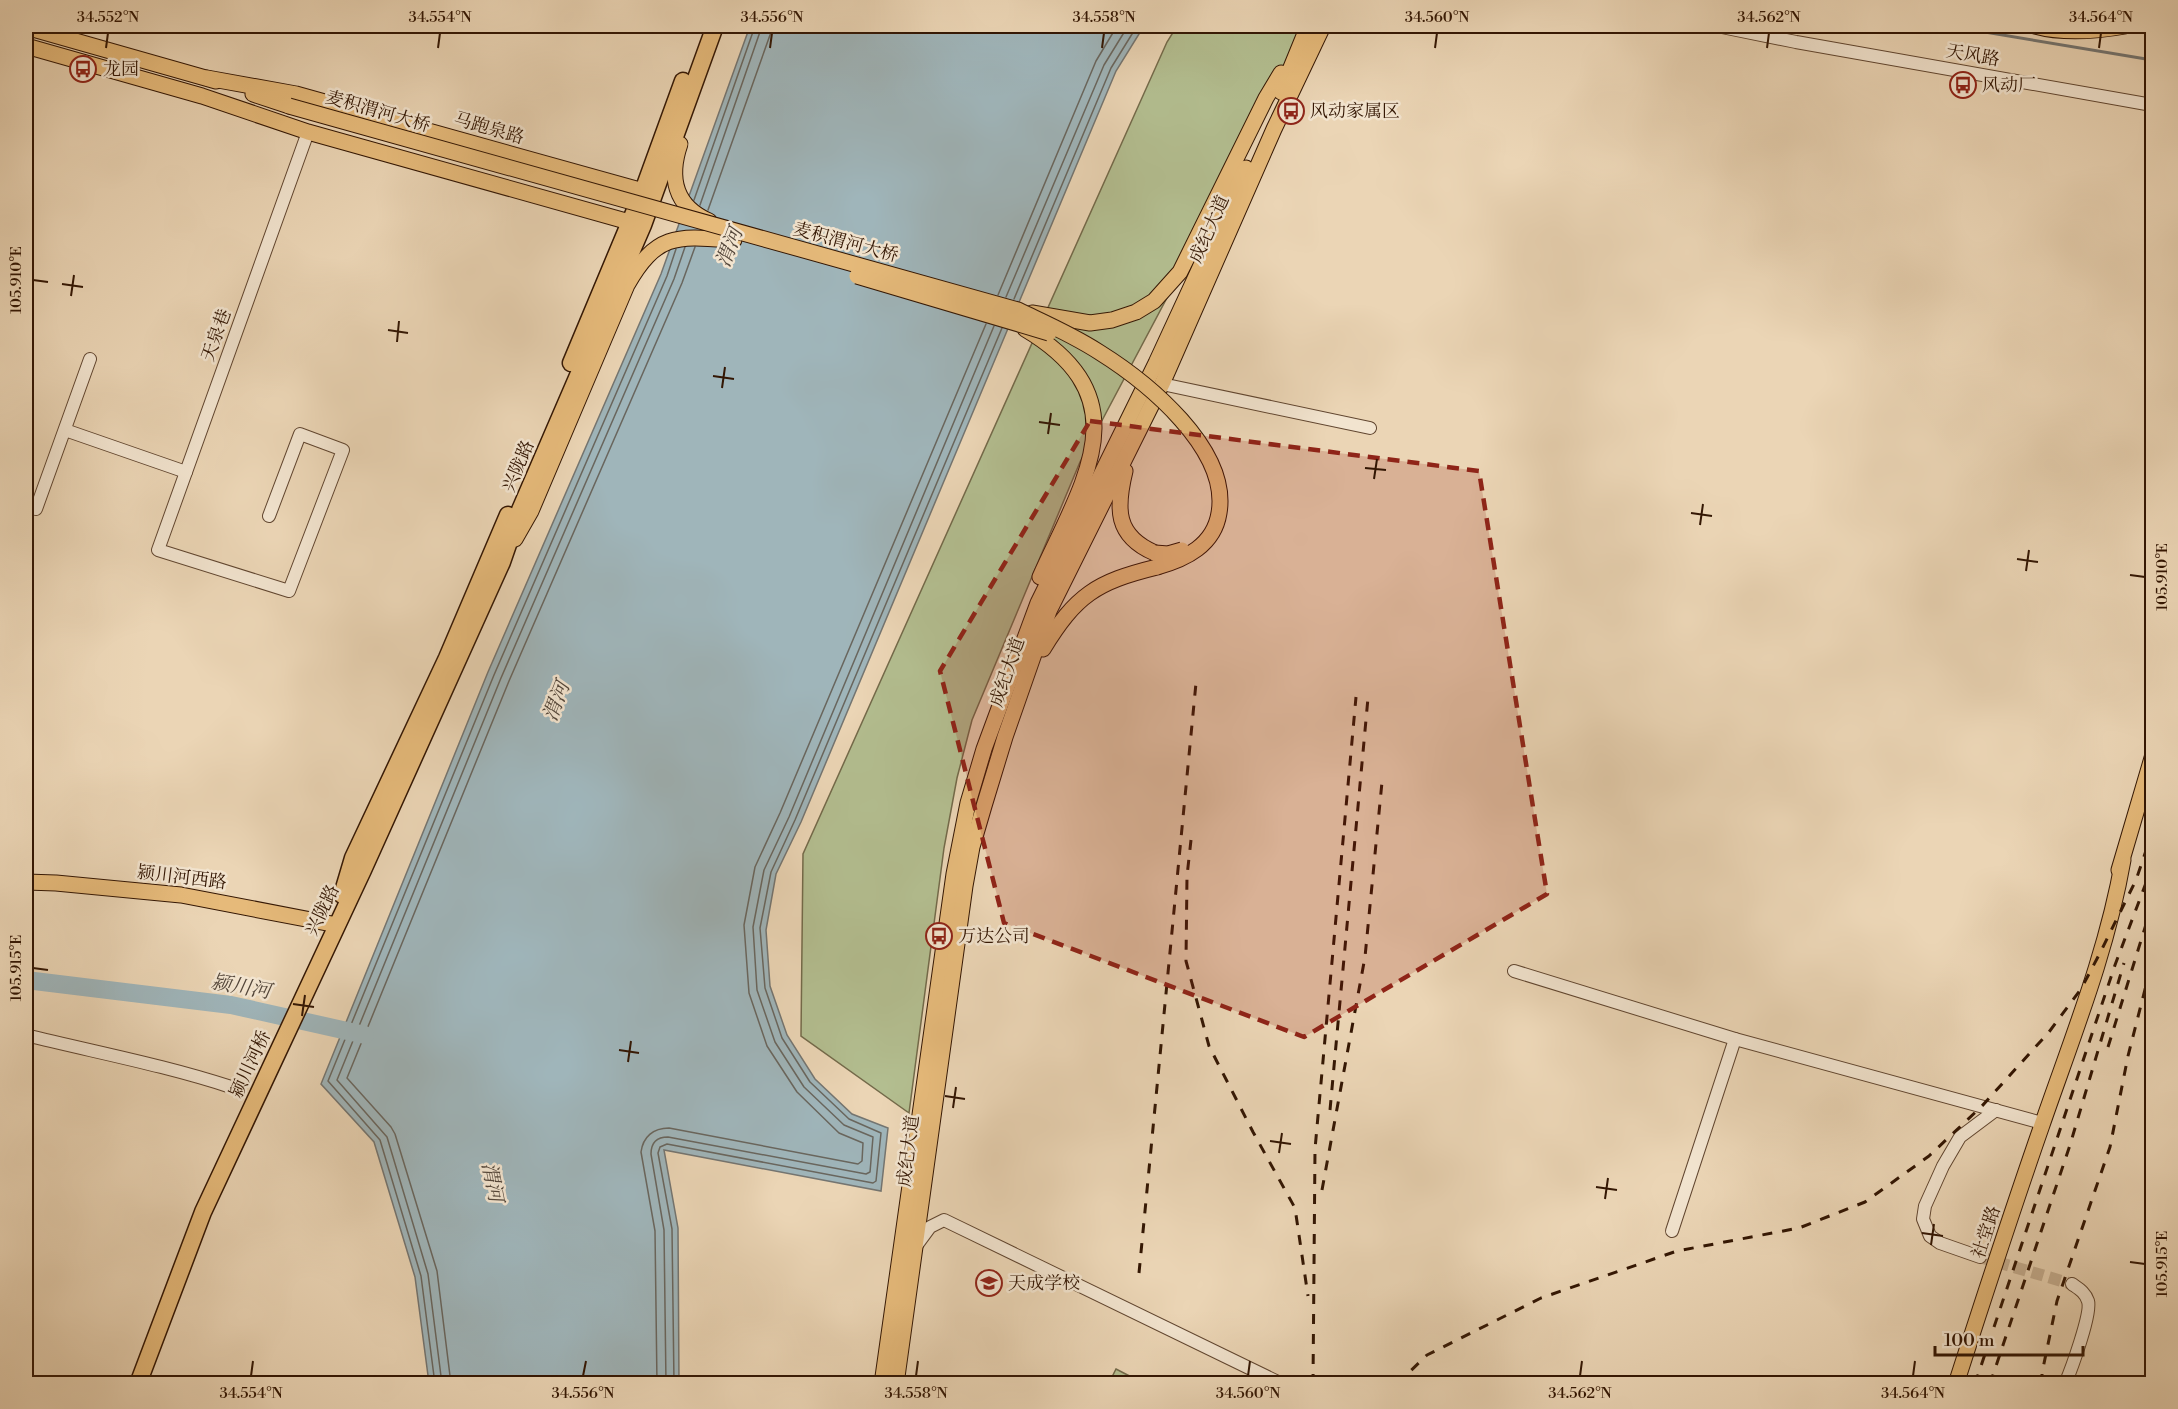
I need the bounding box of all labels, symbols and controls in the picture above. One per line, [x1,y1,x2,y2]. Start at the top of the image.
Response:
text: 34.552°N [77,8,139,27]
text: 34.554°N [408,8,472,27]
text: 34.556°N [740,8,804,27]
text: 34.558°N [1072,8,1136,27]
text: 34.560°N [1405,8,1469,27]
text: 34.562°N [1737,8,1801,27]
text: 34.564°N [2069,8,2133,27]
street label: 天风路 [1944,39,2001,72]
bus stop icon: 龙园 [68,54,98,84]
place label: 龙园 [103,58,139,81]
bus stop icon: 风动厂 [1948,70,1978,100]
place label: 风动厂 [1982,74,2036,97]
street label: 麦积渭河大桥 [323,86,433,137]
bus stop icon: 风动家属区 [1276,96,1306,126]
place label: 风动家属区 [1310,100,1400,123]
street label: 马跑泉路 [451,108,527,149]
street label: 成纪大道 [1184,192,1235,267]
street label: 麦积渭河大桥 [791,217,901,268]
water label: 渭河 [712,222,750,271]
text: 105.910°E [7,246,26,314]
street label: 天泉巷 [196,306,237,364]
street label: 兴陇路 [497,437,540,496]
text: 105.910°E [2153,543,2172,611]
street label: 成纪大道 [985,634,1030,710]
water label: 渭河 [539,676,577,725]
street label: 颍川河西路 [136,861,228,894]
street label: 兴陇路 [300,881,345,940]
bus stop icon: 万达公司 [924,921,954,951]
place label: 万达公司 [958,925,1030,948]
text: 105.915°E [7,935,26,1001]
water label: 颍川河 [209,970,275,1006]
street label: 颍川河桥 [225,1027,276,1102]
street label: 成纪大道 [893,1114,924,1188]
water label: 渭河 [475,1160,508,1207]
street label: 社堂路 [1967,1203,2006,1261]
text: 105.915°E [2153,1231,2172,1297]
school or university icon: 天成学校 [974,1268,1004,1298]
place label: 天成学校 [1008,1272,1080,1295]
scale bar [1935,1319,2084,1357]
text: 100 m [1944,1329,1995,1352]
text: 34.554°N [219,1384,283,1403]
text: 34.556°N [551,1384,615,1403]
text: 34.558°N [884,1384,948,1403]
text: 34.560°N [1216,1384,1280,1403]
text: 34.562°N [1548,1384,1612,1403]
text: 34.564°N [1881,1384,1945,1403]

